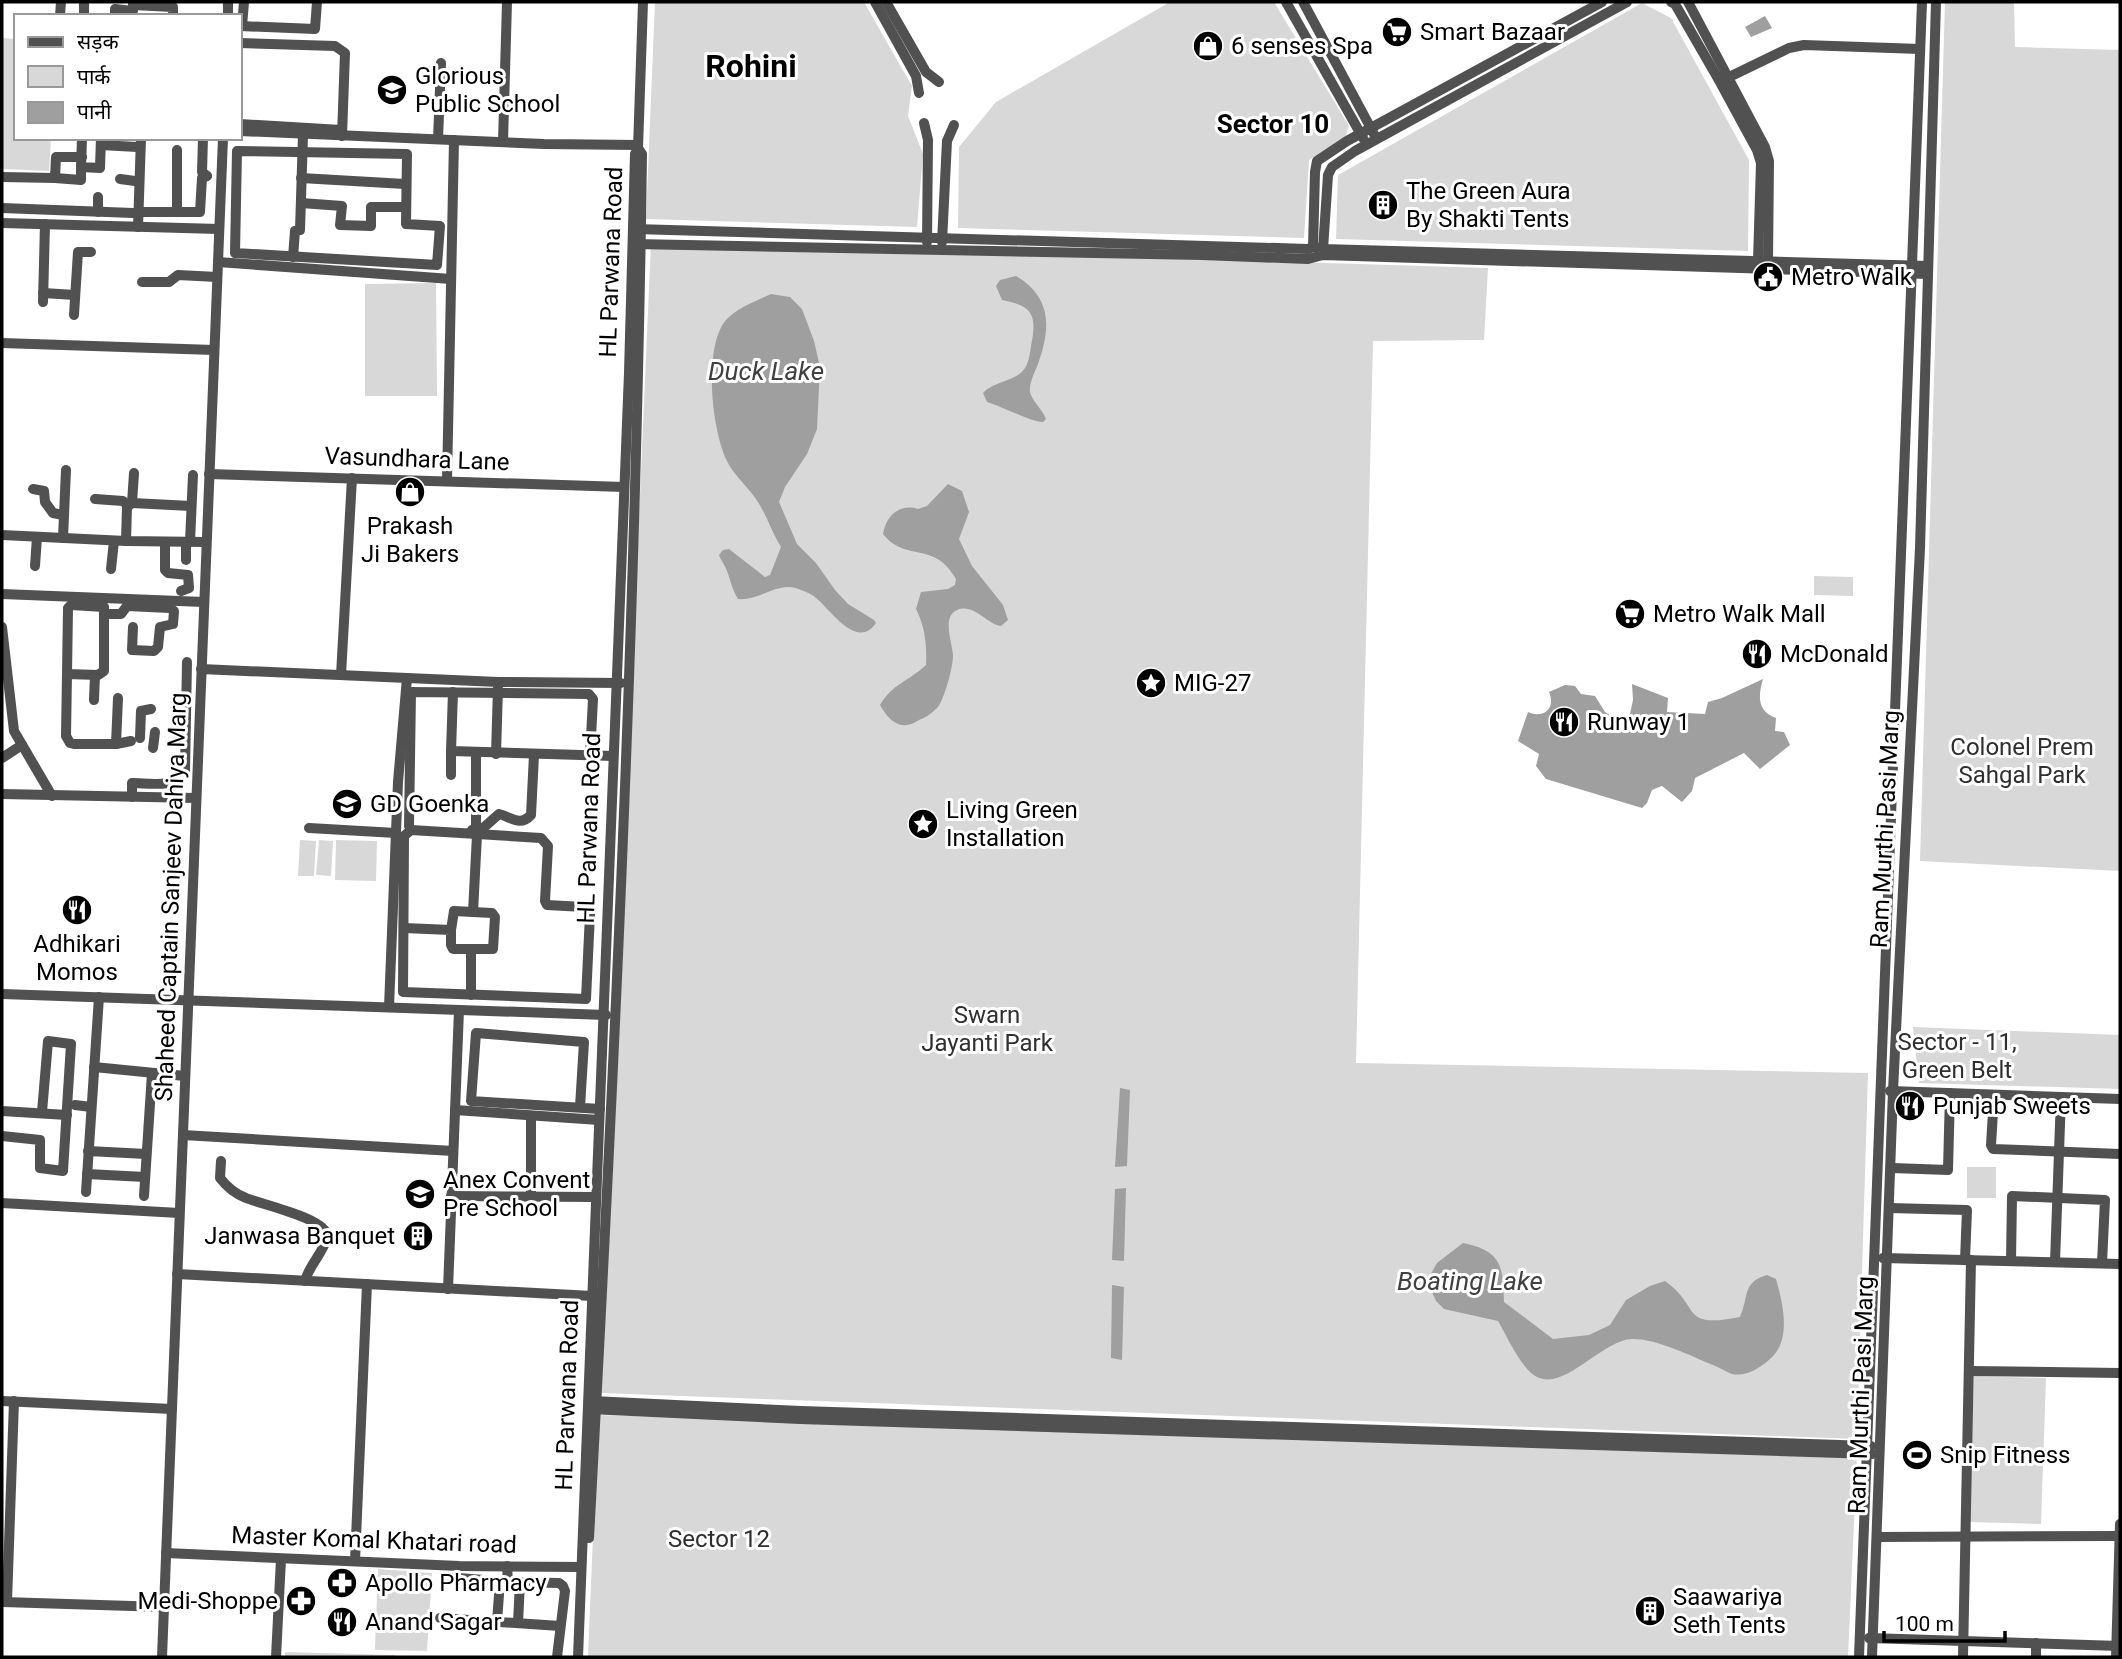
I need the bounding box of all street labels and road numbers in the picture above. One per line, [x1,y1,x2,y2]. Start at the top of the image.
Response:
street label: HL Parwana Road [594,166,628,358]
street label: Vasundhara Lane [324,442,510,476]
street label: Shaheed Captain Sanjeev Dahiya Marg [150,692,192,1102]
street label: Ram Murthi Pasi Marg [1865,709,1905,949]
street label: HL Parwana Road [572,732,606,924]
street label: Ram Murthi Pasi Marg [1843,1275,1879,1515]
street label: HL Parwana Road [550,1299,584,1491]
street label: Master Komal Khatari road [231,1521,517,1559]

